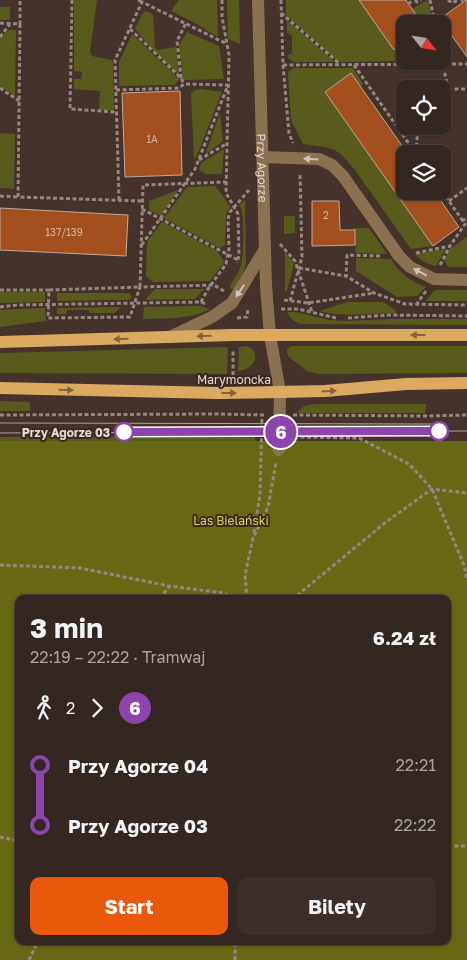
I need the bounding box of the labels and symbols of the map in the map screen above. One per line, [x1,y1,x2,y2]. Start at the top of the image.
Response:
north arrow [396,15,451,70]
house number: 1A [146,133,158,145]
street label: Przy Agorze [254,133,271,203]
one-way arrow [303,154,319,162]
house number: 2 [323,209,329,221]
house number: 137/139 [45,226,83,238]
one-way arrow [413,268,427,276]
one-way arrow [235,284,244,298]
one-way arrow [410,331,426,339]
one-way arrow [195,333,211,341]
one-way arrow [113,335,129,343]
street label: Marymoncka [197,372,271,387]
one-way arrow [59,386,75,394]
one-way arrow [321,386,337,394]
one-way arrow [221,389,237,397]
line badge: 6 [265,416,297,448]
unlabelled marker [429,421,449,441]
marker: Przy Agorze 03 [114,422,134,442]
place label: Przy Agorze 03 [22,425,110,440]
park label: Las Bielański [193,513,269,528]

